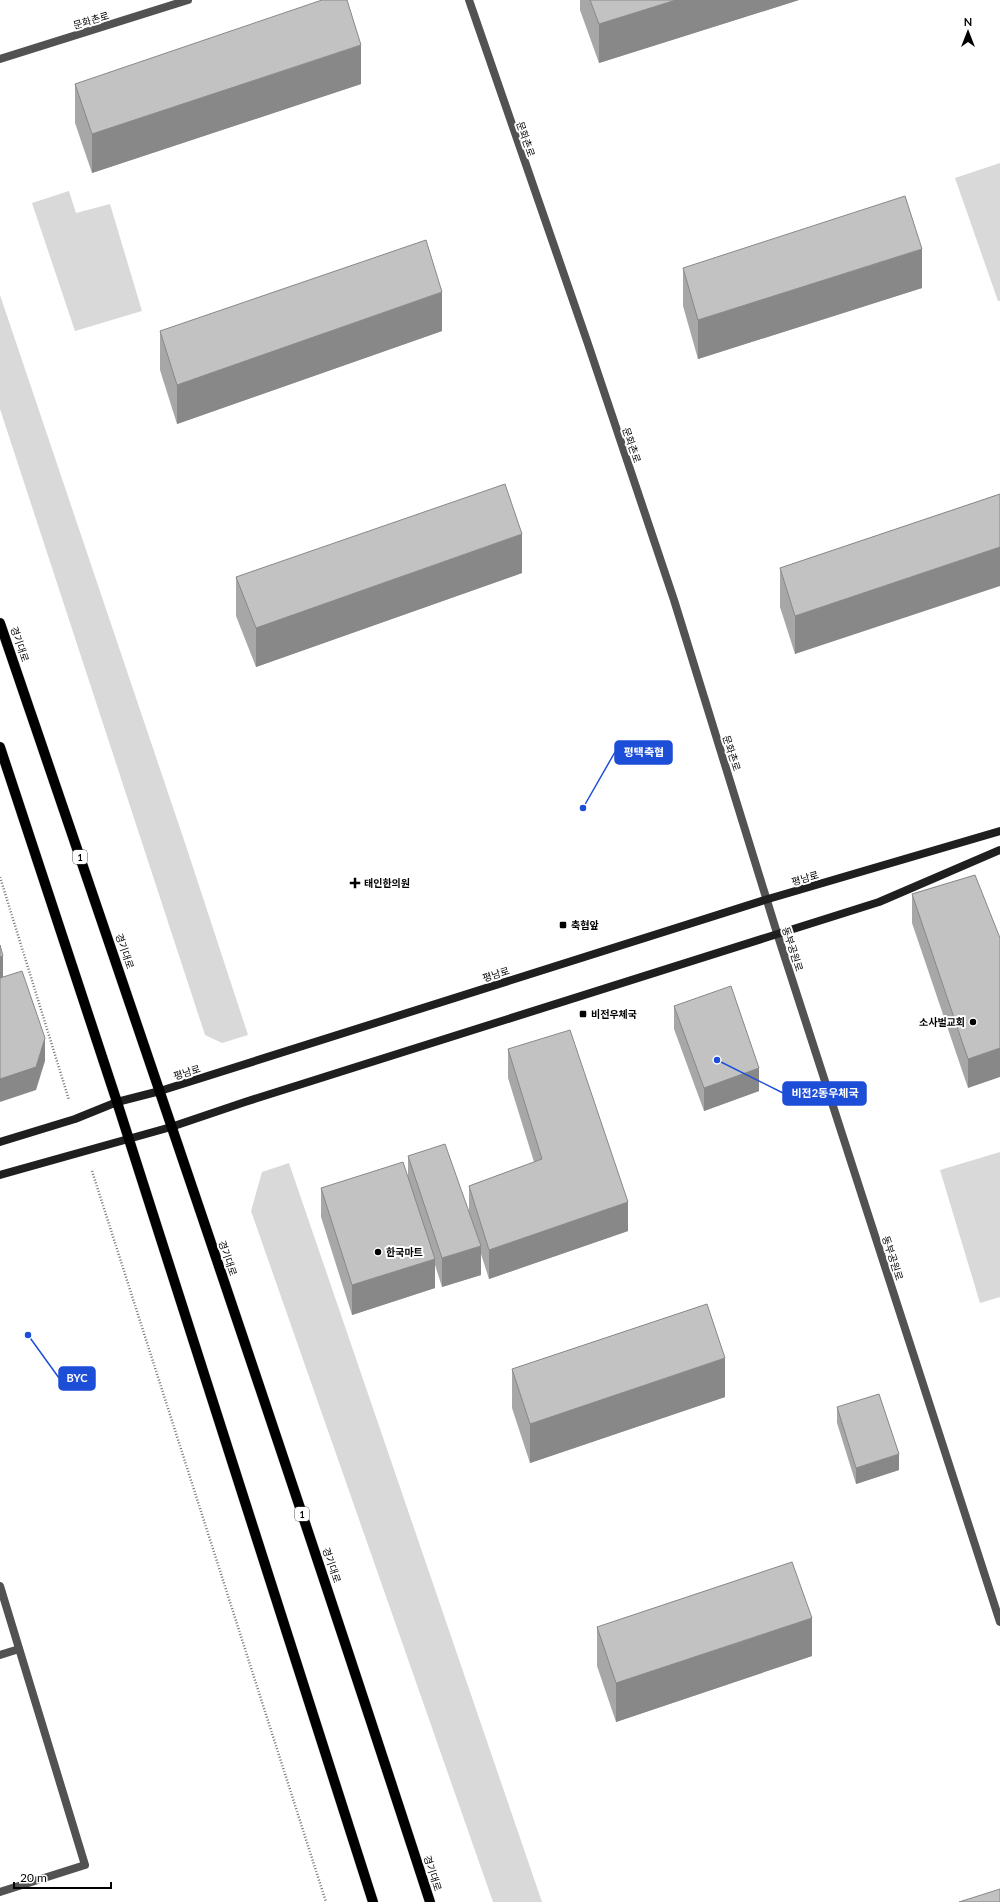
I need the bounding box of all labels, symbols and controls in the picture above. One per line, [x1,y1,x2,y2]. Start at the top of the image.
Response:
street label: 문화촌로 [72,9,110,31]
north arrow [948,12,988,52]
text: N [964,15,972,28]
street label: 문화촌로 [514,120,538,158]
street label: 문화촌로 [620,426,644,464]
street label: 경기대로 [8,625,32,663]
street label: 문화촌로 [721,734,743,772]
callout: 평택축협 [615,741,672,764]
text: 평택축협 [624,745,664,758]
road number: 1 [73,850,87,864]
street label: 평남로 [790,868,820,888]
marker: 태인한의원 [349,877,361,889]
place label: 태인한의원 [364,877,410,889]
place label: 축협앞 [571,919,599,931]
marker: 축협앞 [558,920,568,930]
street label: 동부공원로 [780,925,806,973]
street label: 경기대로 [113,932,137,970]
street label: 평남로 [481,964,511,984]
place label: 비전우체국 [591,1008,637,1020]
marker: 비전우체국 [578,1009,588,1019]
place label: 소사벌교회 [919,1016,965,1028]
marker: 소사벌교회 [968,1017,978,1027]
street label: 평남로 [172,1062,202,1082]
callout: 비전2동우체국 [783,1082,866,1105]
text: 비전2동우체국 [791,1086,859,1099]
street label: 동부공원로 [880,1234,906,1282]
street label: 경기대로 [216,1239,240,1277]
place label: 한국마트 [386,1246,423,1258]
marker: 한국마트 [373,1247,383,1257]
callout: BYC [59,1367,95,1390]
text: BYC [67,1371,88,1384]
road number: 1 [295,1507,309,1521]
street label: 경기대로 [320,1546,344,1584]
street label: 경기대로 [422,1854,444,1892]
scale bar [14,1864,111,1890]
text: 20 m [20,1870,47,1885]

